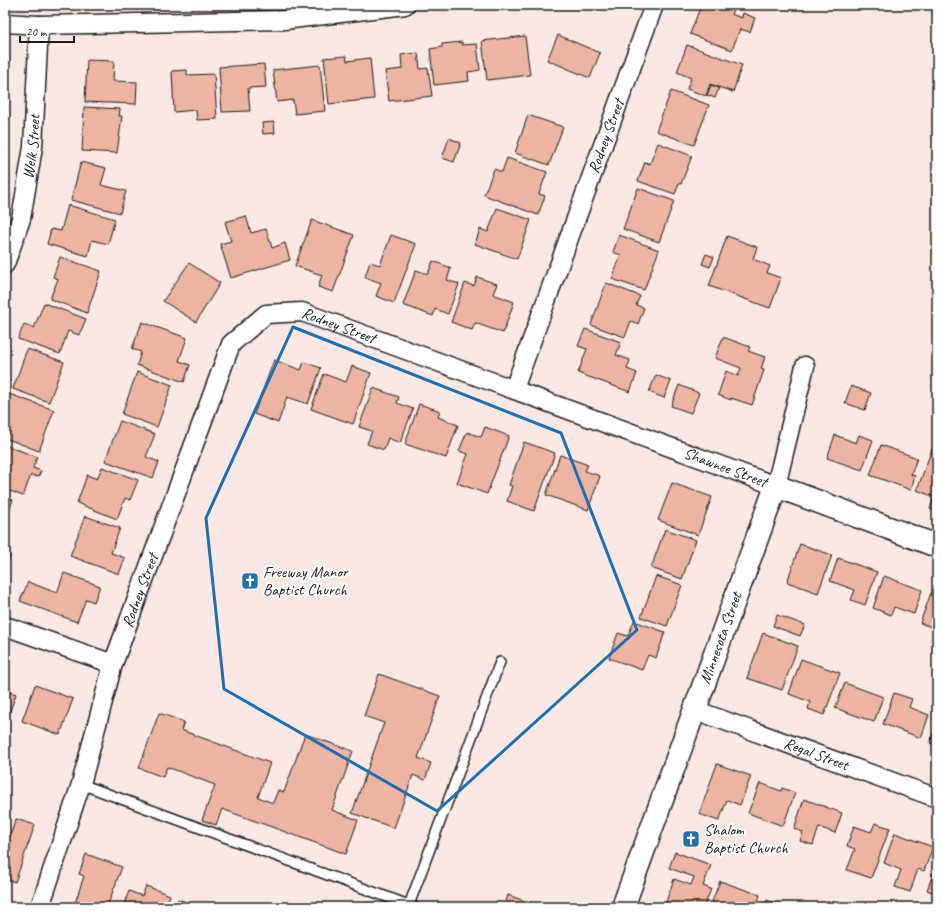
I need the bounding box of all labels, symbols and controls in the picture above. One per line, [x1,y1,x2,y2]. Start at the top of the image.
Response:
scale bar [20,18,74,44]
text: 20 m [26,24,48,40]
street label: Rodney Street [584,94,630,176]
street label: Welk Street [18,113,45,180]
street label: Rodney Street [299,303,381,349]
street label: Shawnee Street [681,443,772,493]
street label: Rodney Street [117,549,164,630]
place label: Freeway Manor Baptist Church [263,562,349,600]
church icon: Freeway Manor Baptist Church [240,571,260,591]
street label: Minnesota Street [695,588,747,687]
street label: Regal Street [781,733,853,775]
place label: Shalom Baptist Church [704,820,788,858]
church icon: Shalom Baptist Church [681,829,701,849]

